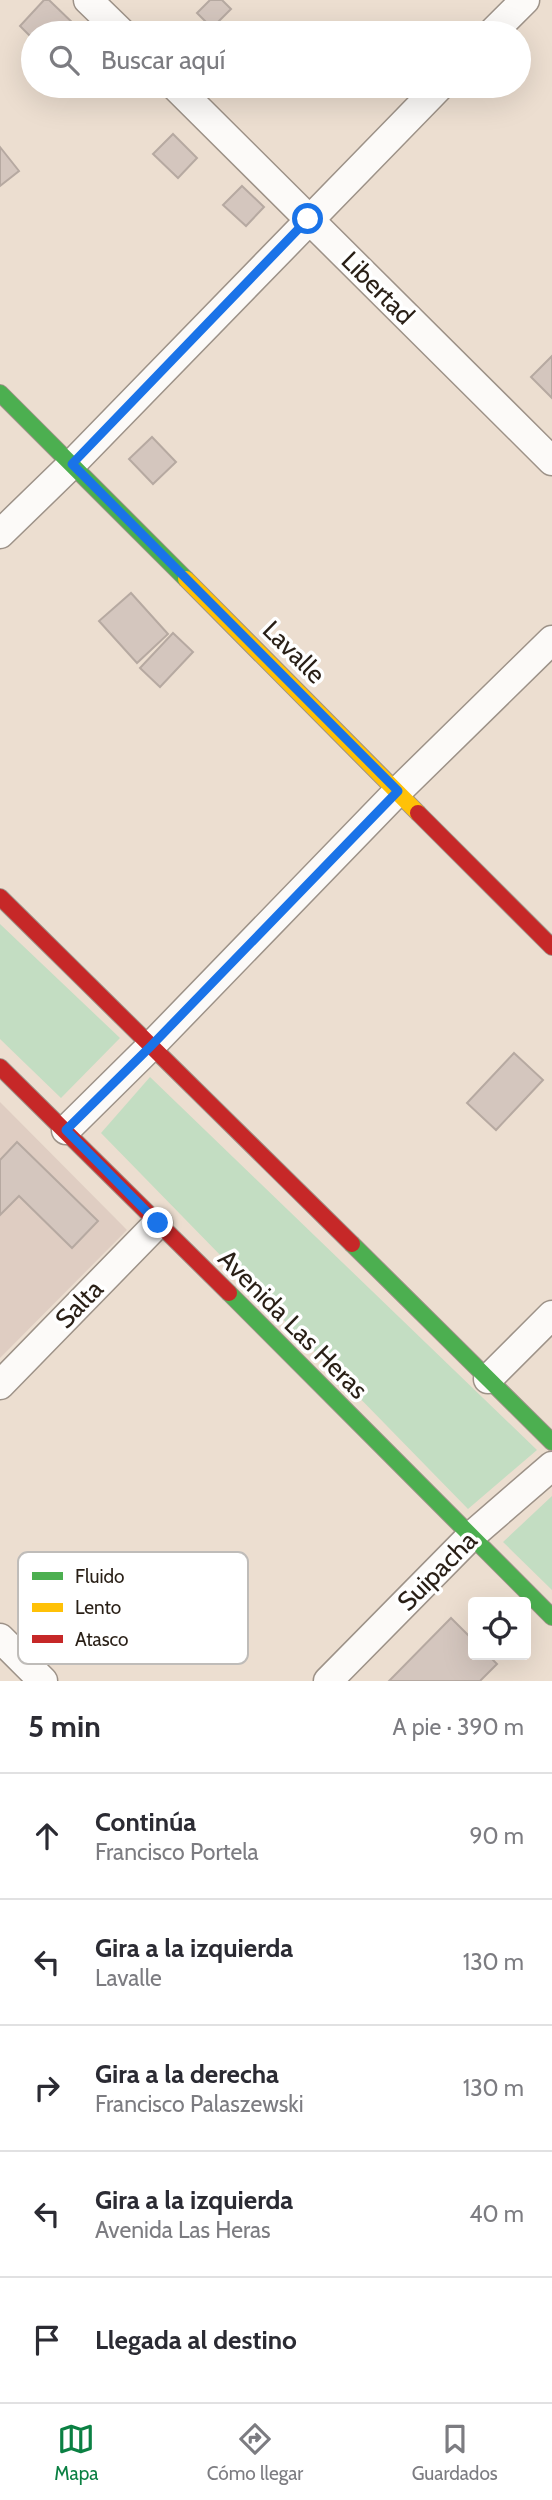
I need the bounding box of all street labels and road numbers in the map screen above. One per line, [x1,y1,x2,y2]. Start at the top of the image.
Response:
street label: Libertad [335,245,421,331]
street label: Lavalle [256,614,332,690]
street label: Avenida Las Heras [212,1243,375,1406]
street label: Salta [48,1273,110,1335]
street label: Suipacha [391,1524,484,1617]

